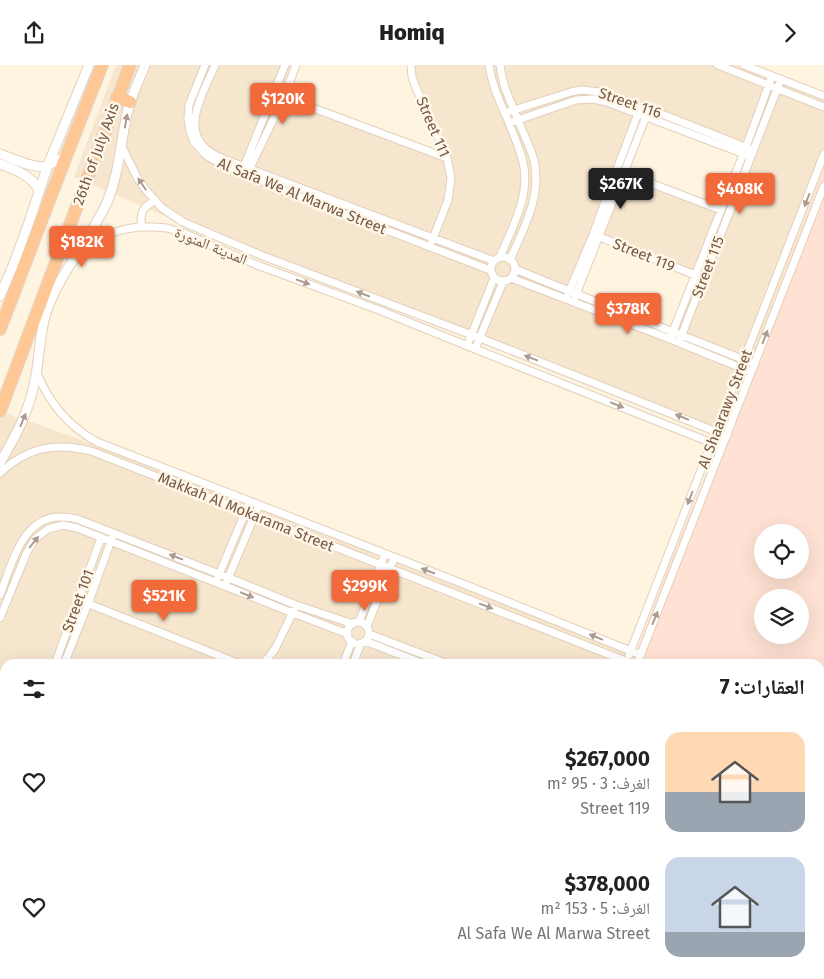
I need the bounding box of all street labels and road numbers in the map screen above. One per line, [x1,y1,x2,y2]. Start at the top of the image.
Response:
street label: Street 116 [596,84,664,122]
street label: Street 111 [412,94,454,160]
street label: 26th of July Axis [69,100,123,208]
street label: Al Safa We Al Marwa Street [215,154,390,238]
street label: المدينة المنورة [172,223,250,269]
street label: Street 115 [688,233,728,301]
street label: Street 119 [610,234,678,276]
street label: Al Shaarawy Street [694,346,756,471]
street label: Makkah Al Mokarama Street [155,468,337,556]
street label: Street 101 [58,567,98,635]

